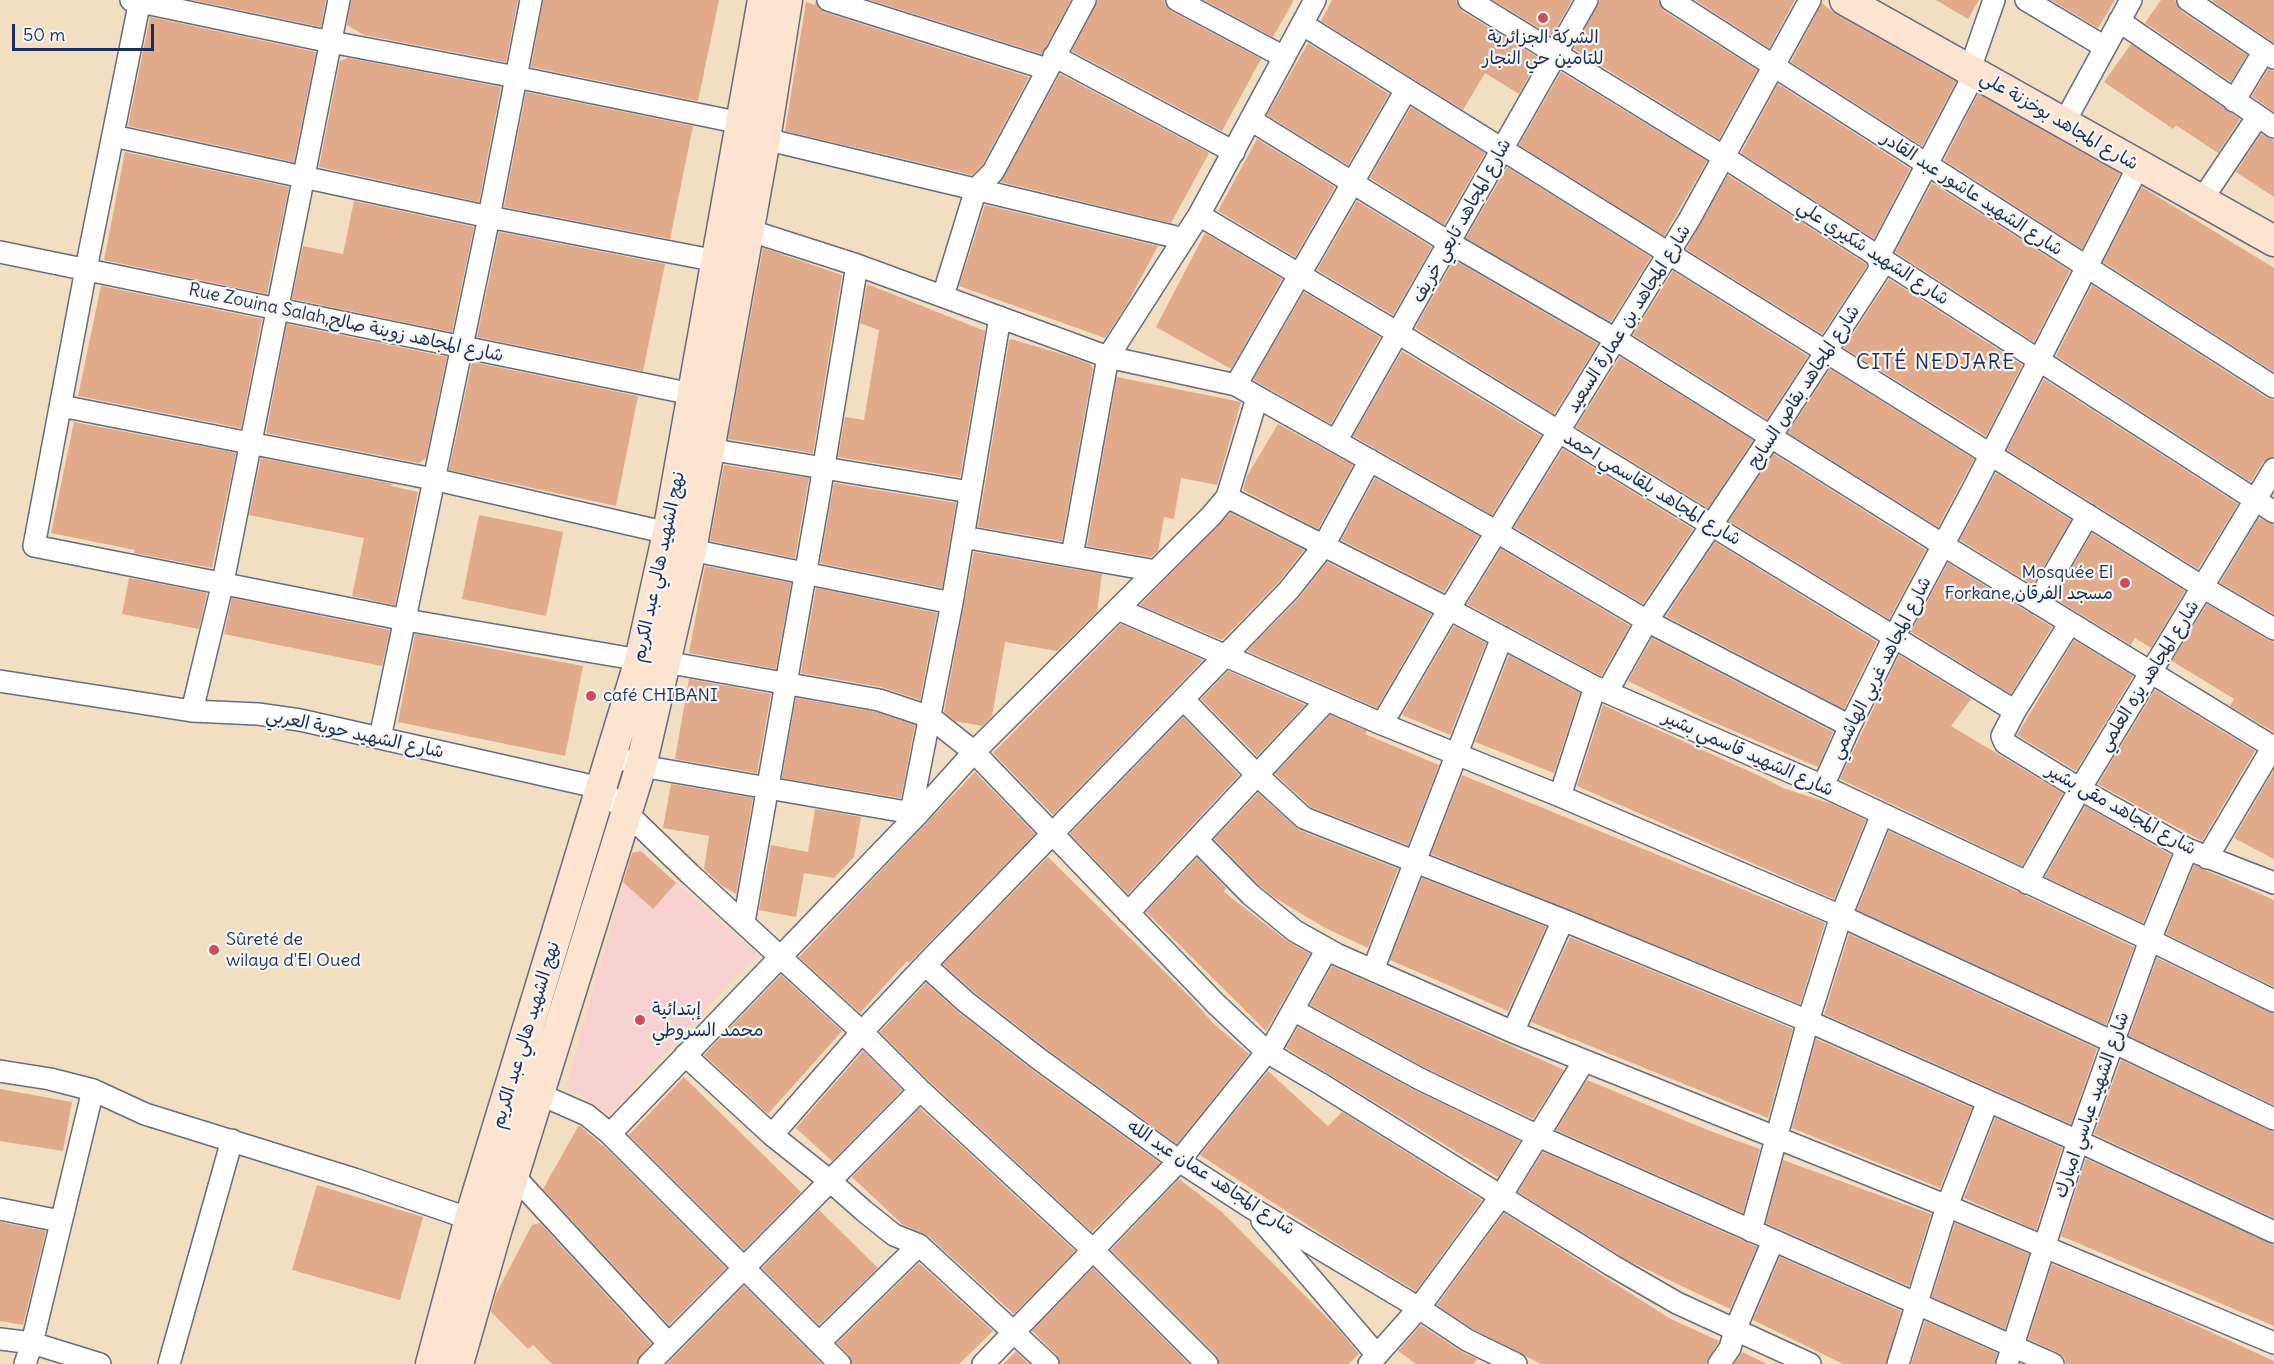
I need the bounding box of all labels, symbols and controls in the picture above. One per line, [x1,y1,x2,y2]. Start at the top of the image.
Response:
marker: الشركة الجزائرية للتامين حي النجار [1536,11,1550,25]
scale bar [15,12,158,50]
text: 50 m [23,23,65,46]
place label: الشركة الجزائرية للتامين حي النجار [1483,27,1603,70]
street label: شارع المجاهد بوخزنة علي [1976,67,2142,175]
street label: شارع الشهيد عاشور عبد القادر [1877,127,2067,261]
street label: شارع المجاهد تابعي خريف [1408,135,1516,307]
street label: شارع الشهيد شكيري علي [1793,196,1953,310]
street label: شارع المجاهد بن عمارة السعيد [1562,221,1696,417]
street label: Rue Zouina Salah,شارع المجاهد زوينة صالح [187,279,505,367]
street label: شارع المجاهد بقاص السايح [1743,301,1865,473]
district label: CITÉ NEDJARE [1856,350,2016,376]
street label: شارع المجاهد بلقاسمي احمد [1559,427,1745,551]
street label: نهج الشهيد هالي عبد الكريم [628,470,690,664]
place label: Mosquée El Forkane,مسجد الفرقان [1945,562,2113,604]
street label: شارع المجاهد غربي الهاشمي [1826,573,1936,763]
marker: Mosquée El Forkane,مسجد الفرقان [2118,576,2132,590]
street label: شارع المجاهد يزه العلمي [2094,596,2204,756]
place label: café CHIBANI [603,685,718,707]
marker: café CHIBANI [584,689,598,703]
street label: شارع الشهيد حوبة العربي [264,705,446,763]
street label: شارع الشهيد قاسمي بشير [1659,707,1837,801]
street label: شارع المجاهد مقى بشير [2042,760,2200,860]
place label: Sûreté de wilaya d'El Oued [226,929,361,972]
street label: نهج الشهيد هالي عبد الكريم [487,939,565,1131]
marker: Sûreté de wilaya d'El Oued [207,943,221,957]
place label: إبتدائية محمد السروطي [652,999,764,1042]
street label: شارع الشهيد عباسي امبارك [2050,1009,2134,1201]
marker: إبتدائية محمد السروطي [633,1013,647,1027]
street label: شارع المجاهد عمان عبد الله [1123,1116,1299,1240]

